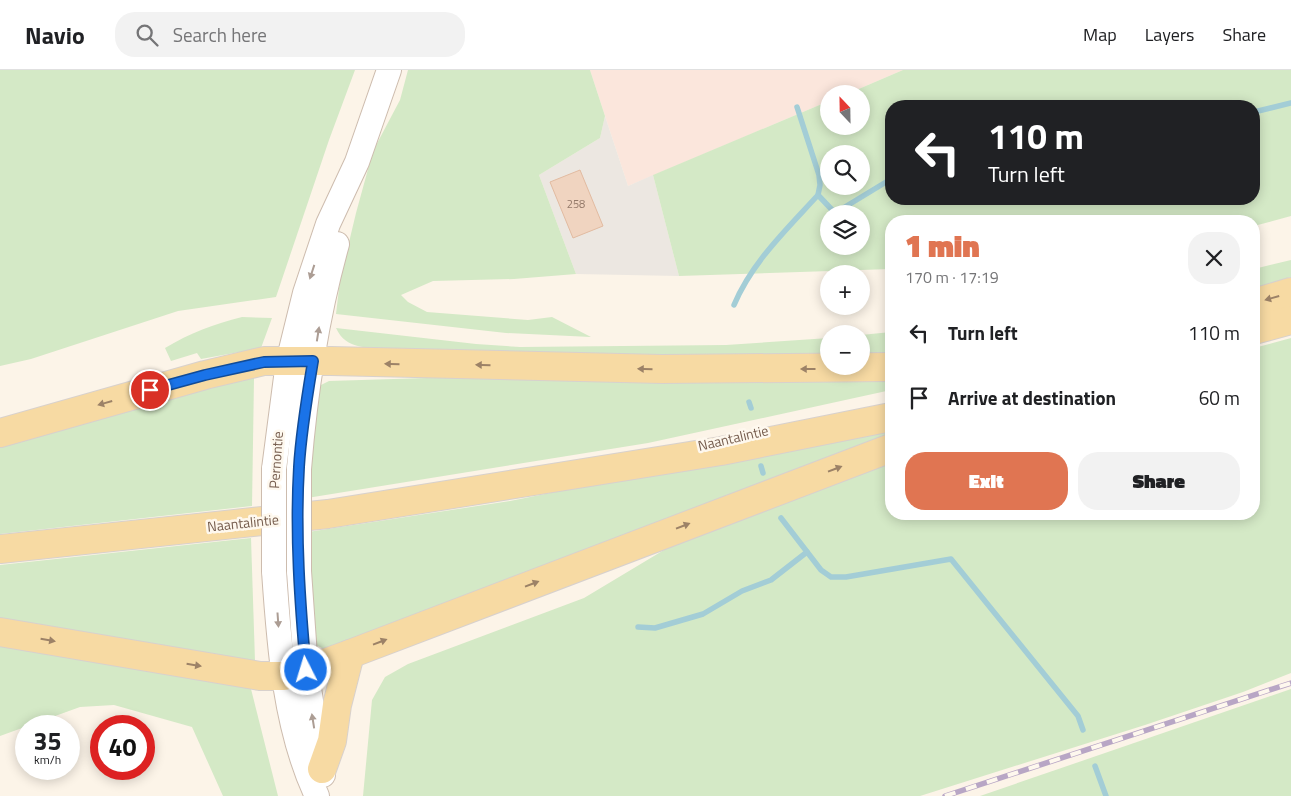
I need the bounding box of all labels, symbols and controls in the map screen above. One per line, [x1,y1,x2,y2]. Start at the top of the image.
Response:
search box [115,12,465,57]
text: Navio [25,17,85,53]
text: Search here [173,20,267,49]
icon: search [133,21,161,49]
text: Map [1083,21,1117,48]
text: Layers [1145,21,1194,48]
text: Share [1222,21,1266,48]
north arrow [820,85,870,135]
map controls [820,85,870,375]
text: 110 m [988,109,1084,163]
icon: left [905,120,970,185]
button: search [820,145,870,195]
text: Turn left [988,157,1065,191]
house number: 258 [567,196,585,212]
button: layers [820,205,870,255]
text: 1 min [905,223,980,269]
button: close [1188,232,1240,284]
one-way arrow [308,265,316,280]
button: + [820,265,870,315]
text: 170 m · 17:19 [905,265,999,289]
one-way arrow [1265,294,1280,302]
text: Turn left [948,318,1018,347]
text: 110 m [1188,318,1240,347]
icon: left [905,319,933,347]
one-way arrow [314,325,322,341]
button: − [820,325,870,375]
one-way arrow [384,360,400,368]
one-way arrow [474,361,490,369]
one-way arrow [637,365,653,373]
one-way arrow [799,365,815,373]
pin [129,369,171,411]
icon: arrive [136,376,164,404]
text: Arrive at destination [948,383,1116,412]
text: 60 m [1199,383,1240,412]
icon: arrive [905,384,933,412]
one-way arrow [98,399,113,407]
street label: Naantalintie [696,419,770,456]
street label: Pernontie [263,430,288,489]
button: Exit [905,452,1068,510]
button: Share [1078,452,1240,510]
one-way arrow [828,465,843,472]
street label: Naantalintie [206,508,280,537]
one-way arrow [676,522,691,529]
one-way arrow [524,580,539,587]
one-way arrow [274,612,282,628]
one-way arrow [40,637,56,645]
one-way arrow [373,638,387,646]
position arrow [279,643,331,695]
one-way arrow [186,661,202,669]
one-way arrow [309,712,317,728]
speed limit sign: 40 [90,715,155,780]
text: 35 [33,722,62,760]
text: km/h [34,750,61,769]

